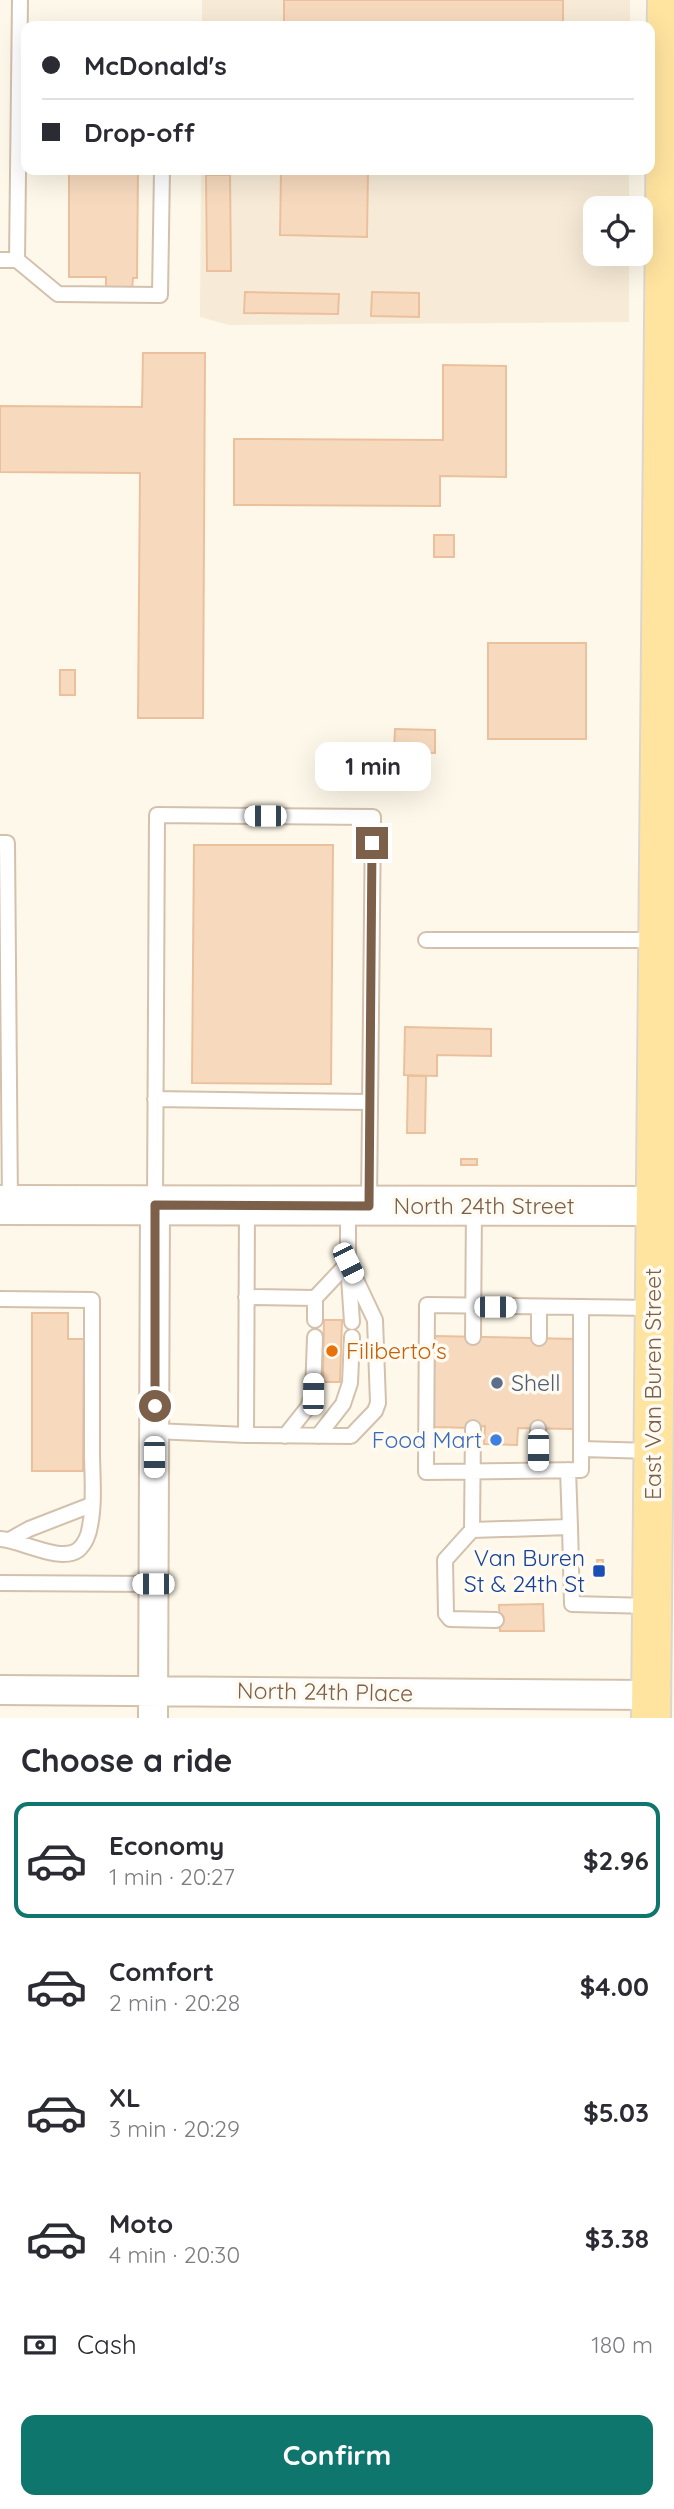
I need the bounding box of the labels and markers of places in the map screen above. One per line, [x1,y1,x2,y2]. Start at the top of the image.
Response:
place label: Filiberto's [346,1336,447,1365]
marker: Filiberto's [324,1343,340,1359]
place label: Shell [511,1368,561,1397]
marker: Shell [489,1375,505,1391]
place label: Food Mart [372,1425,482,1454]
marker: Food Mart [488,1432,504,1448]
place label: Van Buren St & 24th St [464,1543,585,1598]
marker: Van Buren St & 24th St [591,1563,607,1579]

